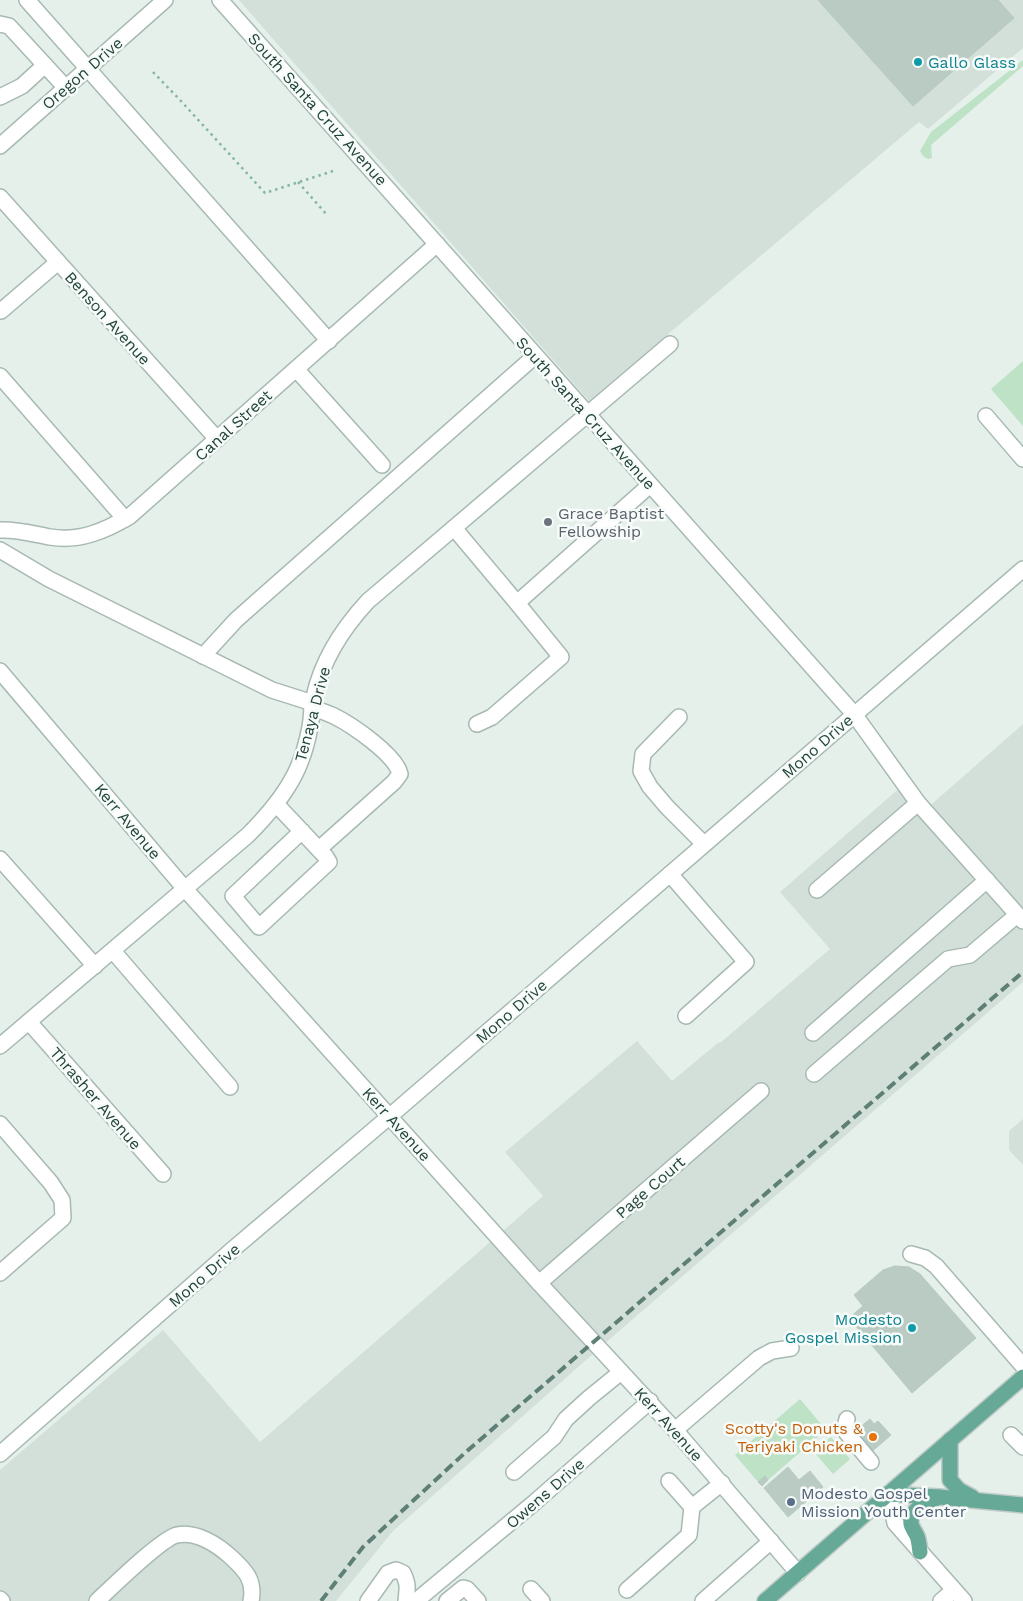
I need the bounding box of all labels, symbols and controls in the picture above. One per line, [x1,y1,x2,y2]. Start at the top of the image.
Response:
street label: South Santa Cruz Avenue [244,29,391,190]
street label: Oregon Drive [38,33,127,114]
place label: Gallo Glass [928,53,1016,72]
marker: Gallo Glass [912,56,924,68]
street label: Benson Avenue [61,268,154,369]
street label: South Santa Cruz Avenue [512,333,659,494]
street label: Canal Street [191,386,276,465]
place label: Grace Baptist Fellowship [558,504,664,541]
marker: Grace Baptist Fellowship [542,516,554,528]
street label: Tenaya Drive [291,665,334,764]
street label: Mono Drive [778,710,857,782]
street label: Kerr Avenue [90,780,165,863]
street label: Mono Drive [472,975,551,1047]
street label: Thrasher Avenue [46,1043,145,1154]
street label: Kerr Avenue [358,1083,435,1165]
street label: Page Court [612,1152,689,1223]
street label: Mono Drive [165,1239,244,1311]
place label: Modesto Gospel Mission [785,1310,902,1347]
marker: Modesto Gospel Mission [906,1322,918,1334]
street label: Kerr Avenue [630,1383,707,1465]
place label: Scotty's Donuts & Teriyaki Chicken [725,1419,864,1456]
marker: Scotty's Donuts & Teriyaki Chicken [867,1431,879,1443]
street label: Owens Drive [502,1454,588,1533]
place label: Modesto Gospel Mission Youth Center [801,1484,967,1521]
marker: Modesto Gospel Mission Youth Center [785,1496,797,1508]

